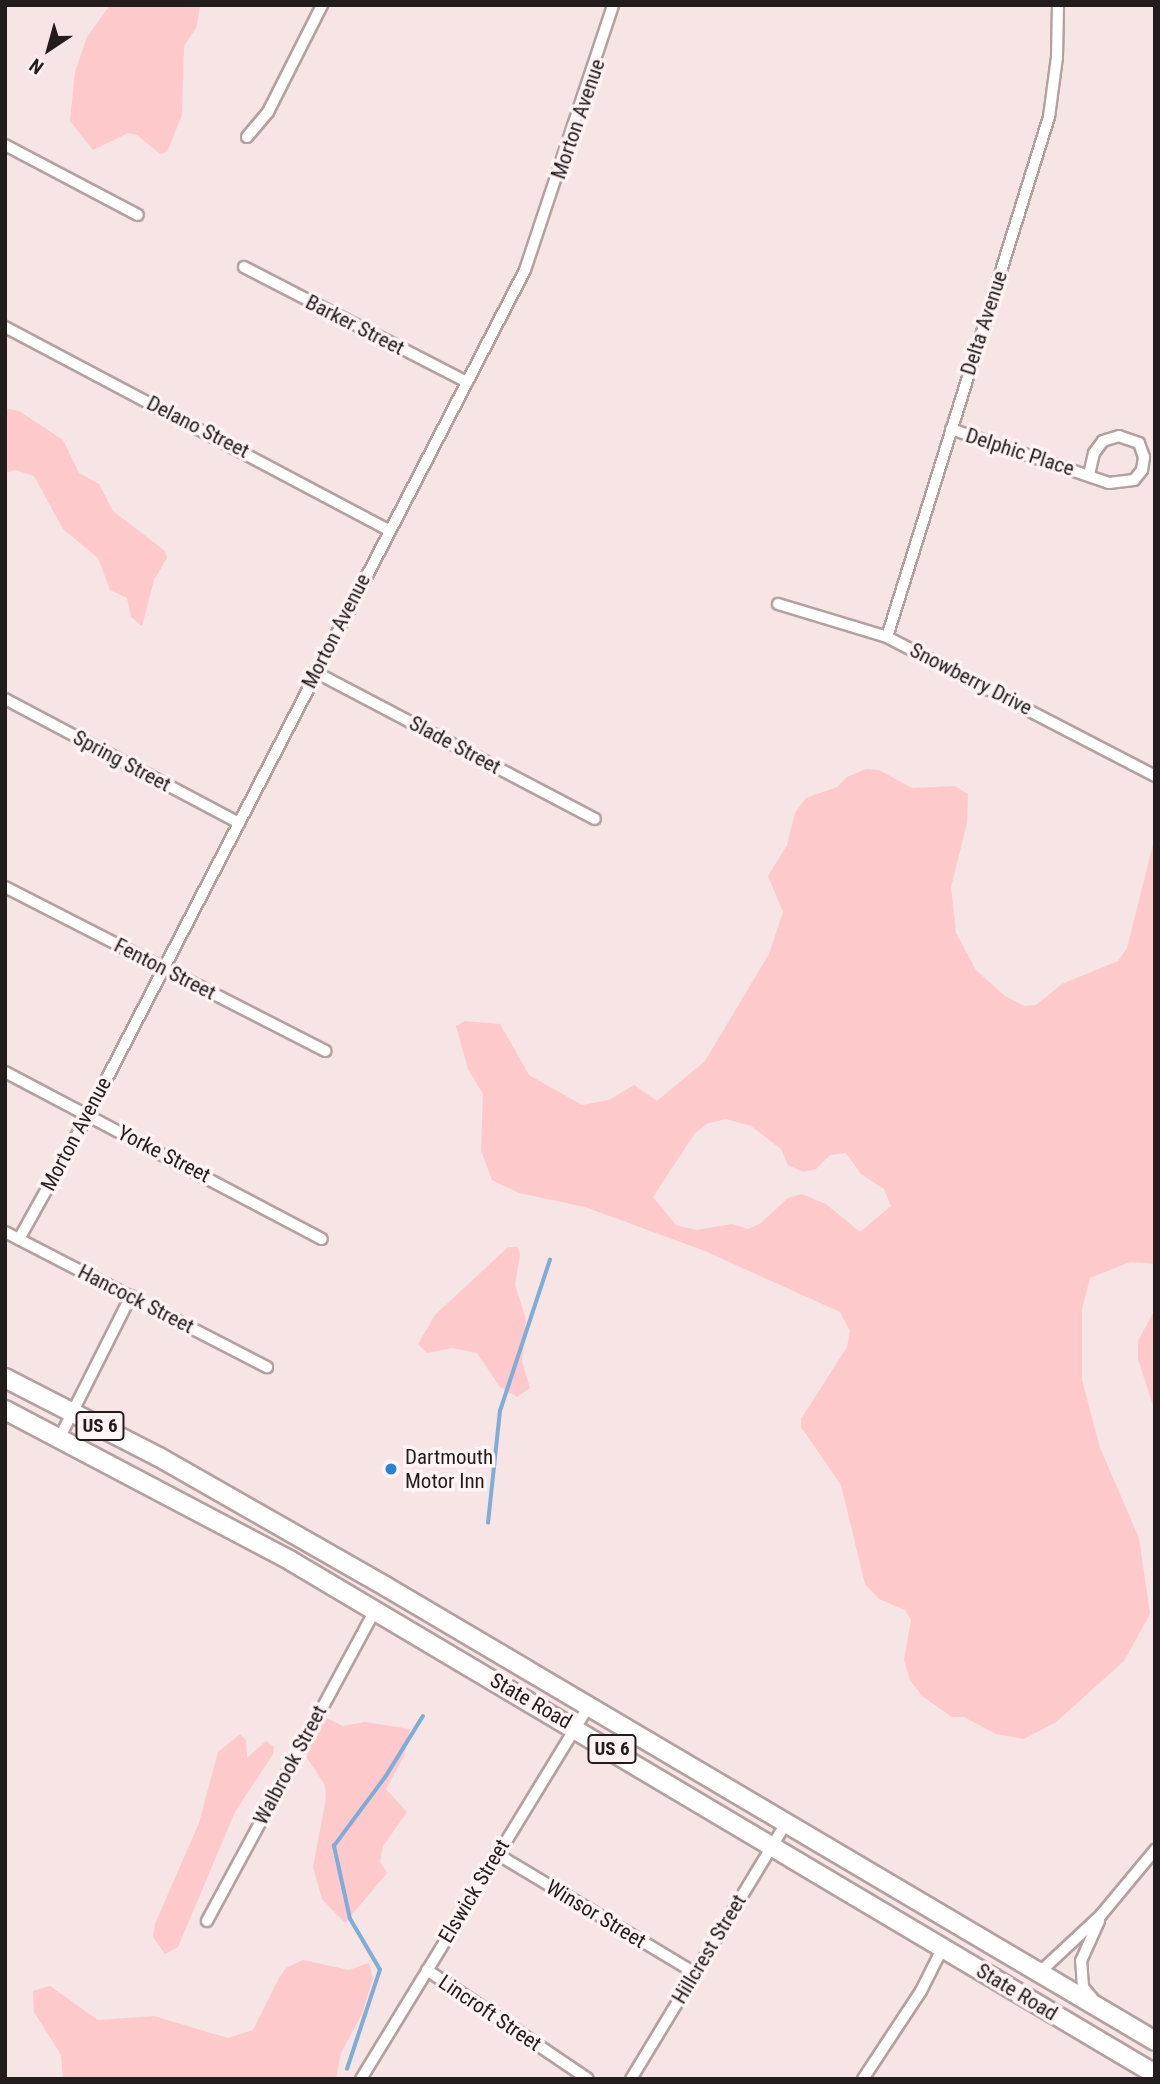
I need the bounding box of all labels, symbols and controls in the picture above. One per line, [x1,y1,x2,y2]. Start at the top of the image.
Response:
north arrow [14,14,84,84]
text: N [25,54,48,79]
street label: Morton Avenue [546,56,610,182]
street label: Delta Avenue [955,268,1013,378]
street label: Barker Street [301,289,409,361]
street label: Delano Street [143,390,253,464]
street label: Delphic Place [963,423,1077,481]
street label: Morton Avenue [296,569,376,693]
street label: Snowberry Drive [906,637,1036,721]
street label: Slade Street [405,710,505,780]
street label: Spring Street [69,725,175,797]
street label: Fenton Street [110,933,220,1005]
street label: Morton Avenue [35,1073,117,1195]
street label: Yorke Street [114,1120,214,1188]
street label: Hancock Street [74,1259,198,1339]
road number: US 6 [74,1410,126,1442]
place label: Dartmouth Motor Inn [405,1444,493,1494]
marker: Dartmouth Motor Inn [383,1461,399,1477]
street label: State Road [486,1668,576,1734]
street label: Walbrook Street [248,1701,332,1829]
road number: US 6 [586,1734,638,1764]
street label: Elswick Street [433,1835,515,1947]
street label: Winsor Street [542,1874,650,1954]
street label: Hillcrest Street [667,1890,751,2008]
street label: State Road [972,1958,1062,2026]
street label: Lincroft Street [434,1969,546,2057]

